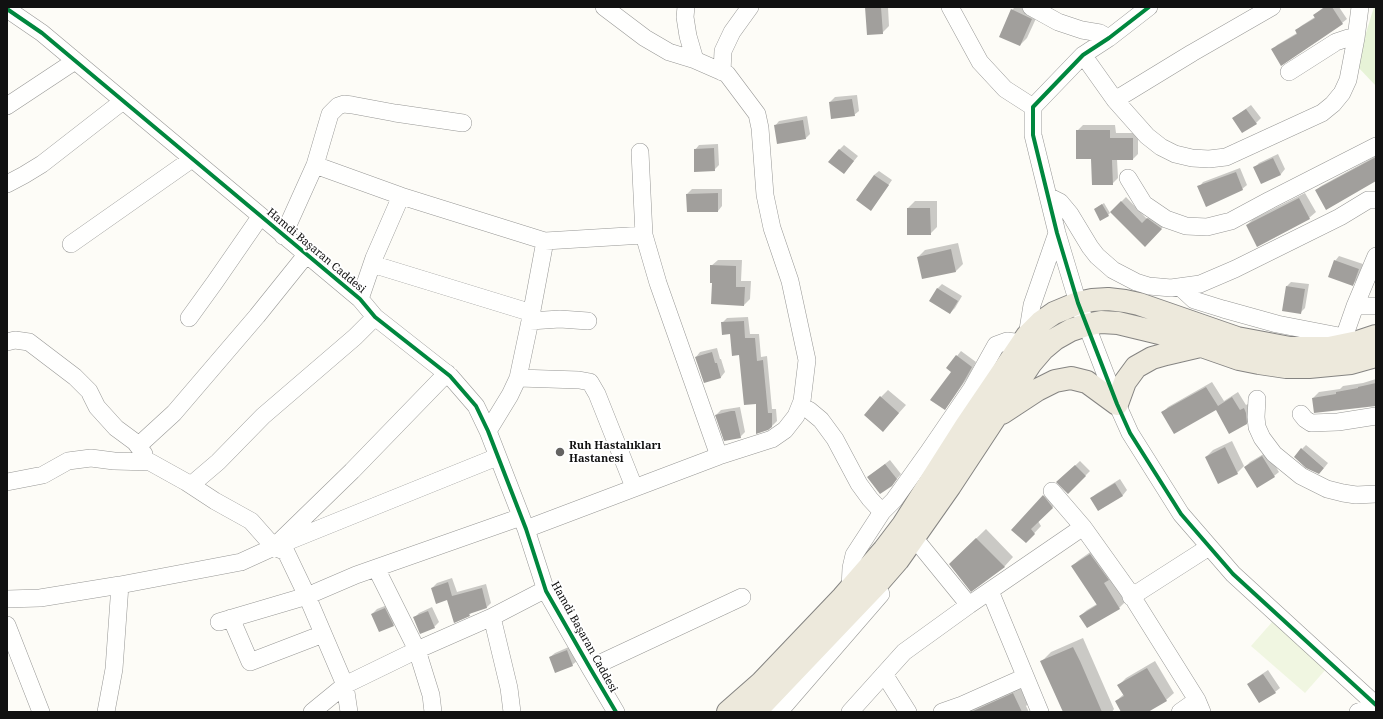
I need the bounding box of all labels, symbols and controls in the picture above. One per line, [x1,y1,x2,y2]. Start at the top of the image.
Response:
street label: Hamdi Başaran Caddesi [264,206,368,296]
place label: Ruh Hastalıkları Hastanesi [569,439,661,465]
marker: Ruh Hastalıkları Hastanesi [554,446,566,458]
street label: Hamdi Başaran Caddesi [548,579,620,695]

